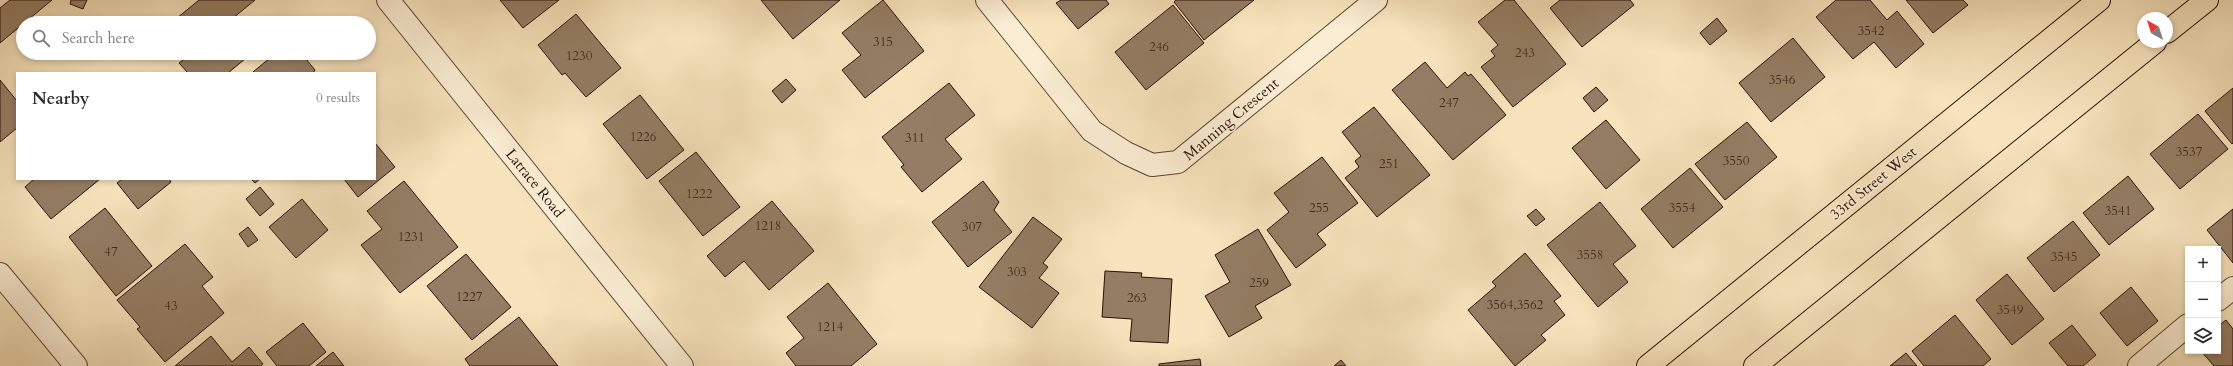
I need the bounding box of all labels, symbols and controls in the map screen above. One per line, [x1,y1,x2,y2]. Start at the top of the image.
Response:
north arrow [2137,12,2173,48]
search box [16,16,376,60]
house number: 3542 [1858,22,1885,40]
icon: search [30,27,52,49]
text: Search here [62,28,135,48]
house number: 315 [873,33,893,51]
house number: 246 [1149,38,1169,56]
house number: 243 [1515,44,1535,62]
house number: 1230 [566,47,593,65]
house number: 3546 [1769,71,1796,89]
street label: Manning Crescent [1179,73,1283,165]
text: Nearby [32,87,89,110]
text: 0 results [316,89,360,107]
house number: 247 [1439,94,1459,112]
house number: 1226 [630,128,657,146]
house number: 311 [905,129,925,147]
street label: 33rd Street West [1825,142,1921,224]
house number: 3537 [2176,143,2203,161]
street label: Latrace Road [501,144,569,222]
house number: 3550 [1723,152,1750,170]
house number: 251 [1379,155,1399,173]
house number: 1222 [686,185,713,203]
house number: 255 [1309,199,1329,217]
house number: 3554 [1669,199,1696,217]
house number: 3541 [2105,202,2131,220]
house number: 1218 [755,217,781,235]
house number: 307 [962,218,982,236]
house number: 1231 [398,228,424,246]
house number: 47 [104,243,118,261]
house number: 3558 [1577,246,1603,264]
map controls [2185,246,2221,354]
button: + [2185,246,2221,282]
house number: 3545 [2051,248,2077,266]
house number: 303 [1007,263,1027,281]
house number: 259 [1249,274,1269,292]
button: − [2185,282,2221,318]
house number: 1227 [456,288,483,306]
house number: 263 [1127,289,1147,307]
house number: 3564,3562 [1487,296,1544,314]
house number: 43 [164,297,178,315]
house number: 3549 [1997,301,2024,319]
house number: 1214 [817,318,844,336]
button: layers [2185,318,2221,354]

